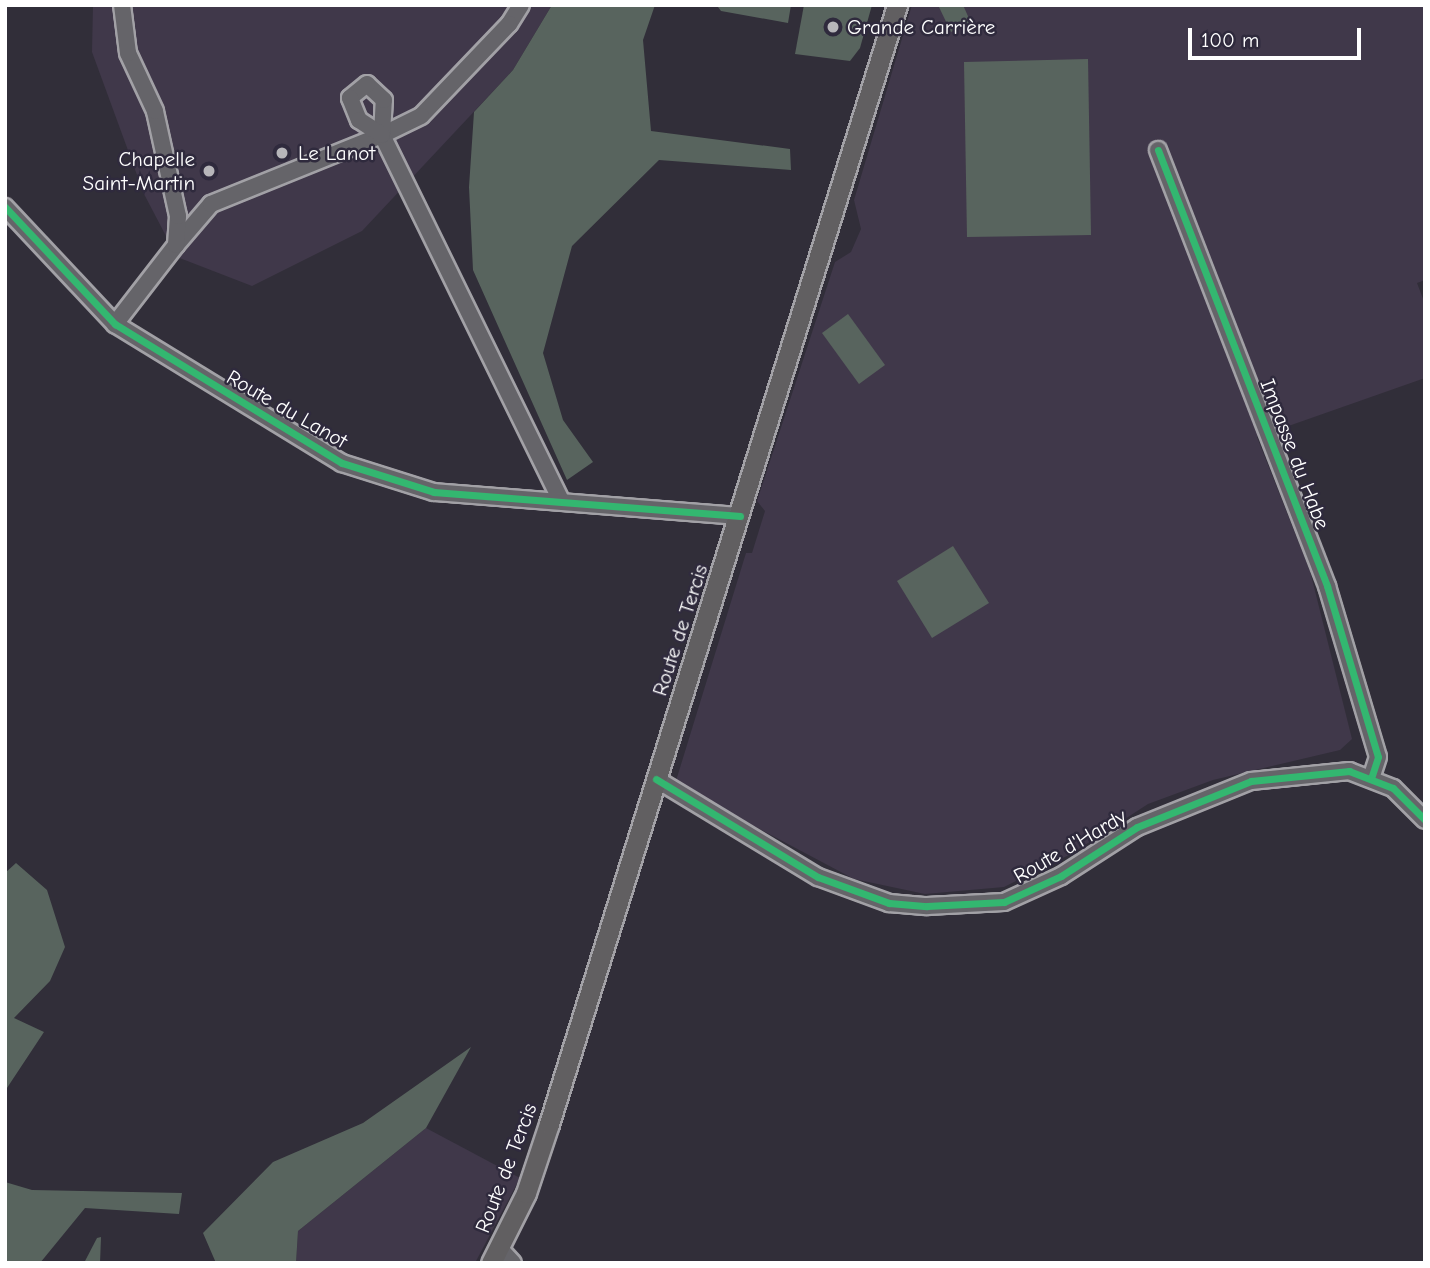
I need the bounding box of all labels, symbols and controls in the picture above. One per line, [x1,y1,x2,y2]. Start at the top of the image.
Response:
place label: Grande Carrière [847,14,995,40]
scale bar [1192,14,1365,58]
marker: Grande Carrière [825,19,841,35]
text: 100 m [1201,28,1259,52]
place label: Le Lanot [298,140,375,166]
marker: Le Lanot [272,143,292,163]
place label: Chapelle Saint-Martin [83,146,195,196]
marker: Chapelle Saint-Martin [201,163,217,179]
street label: Route du Lanot [222,364,352,454]
street label: Impasse du Habe [1255,375,1335,533]
street label: Route de Tercis [647,561,713,699]
street label: Route d'Hardy [1009,803,1131,889]
street label: Route de Tercis [470,1100,542,1236]

